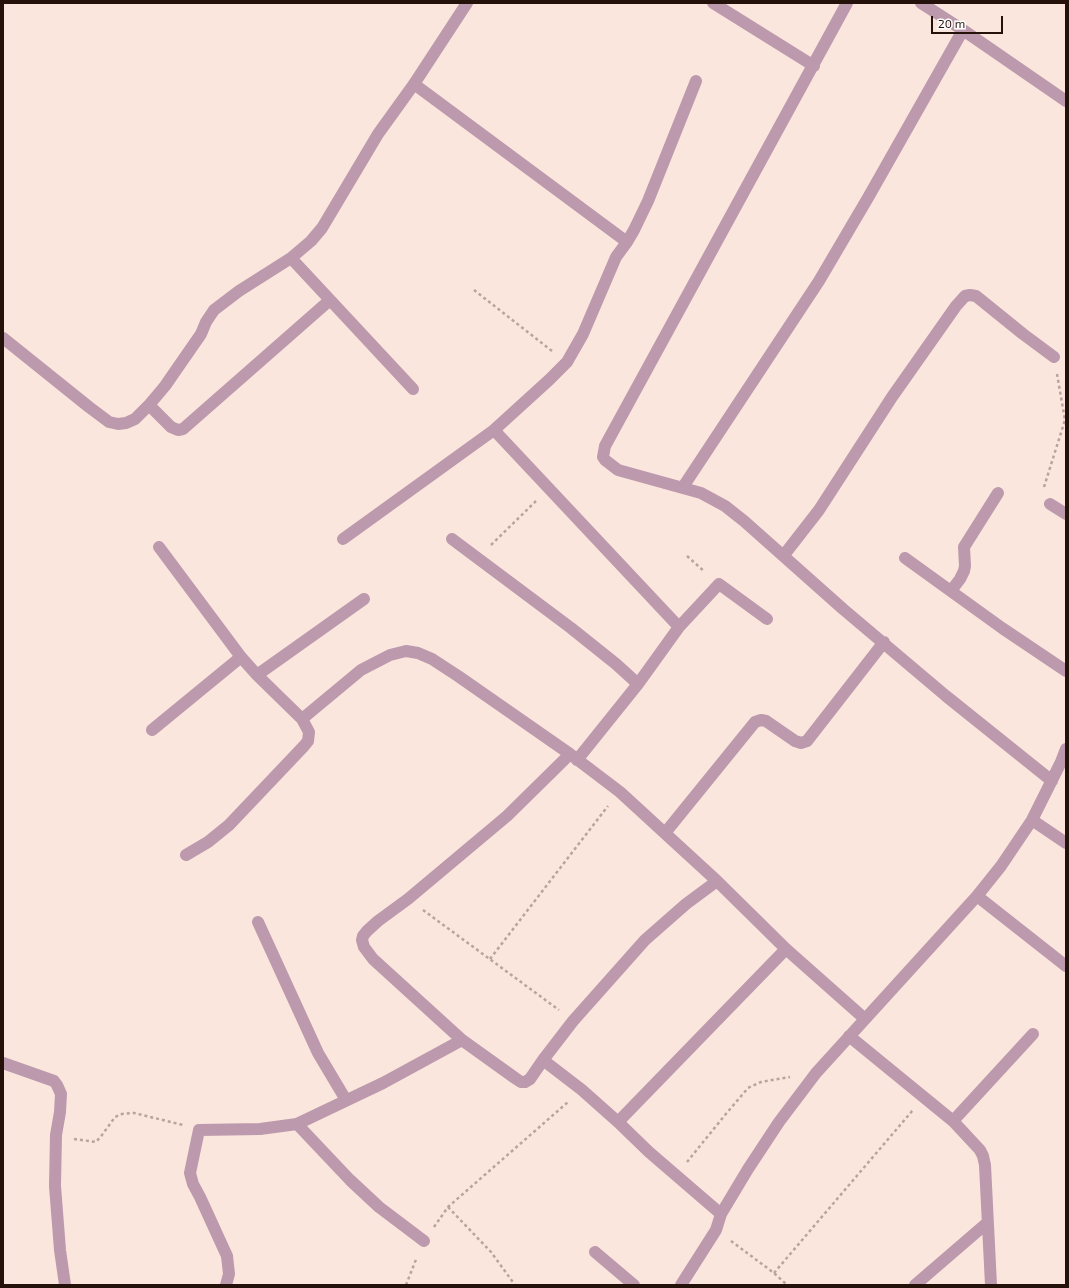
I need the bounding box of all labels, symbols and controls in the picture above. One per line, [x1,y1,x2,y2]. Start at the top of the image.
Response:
scale bar [933,8,1005,34]
text: 20 m [938,16,965,30]

